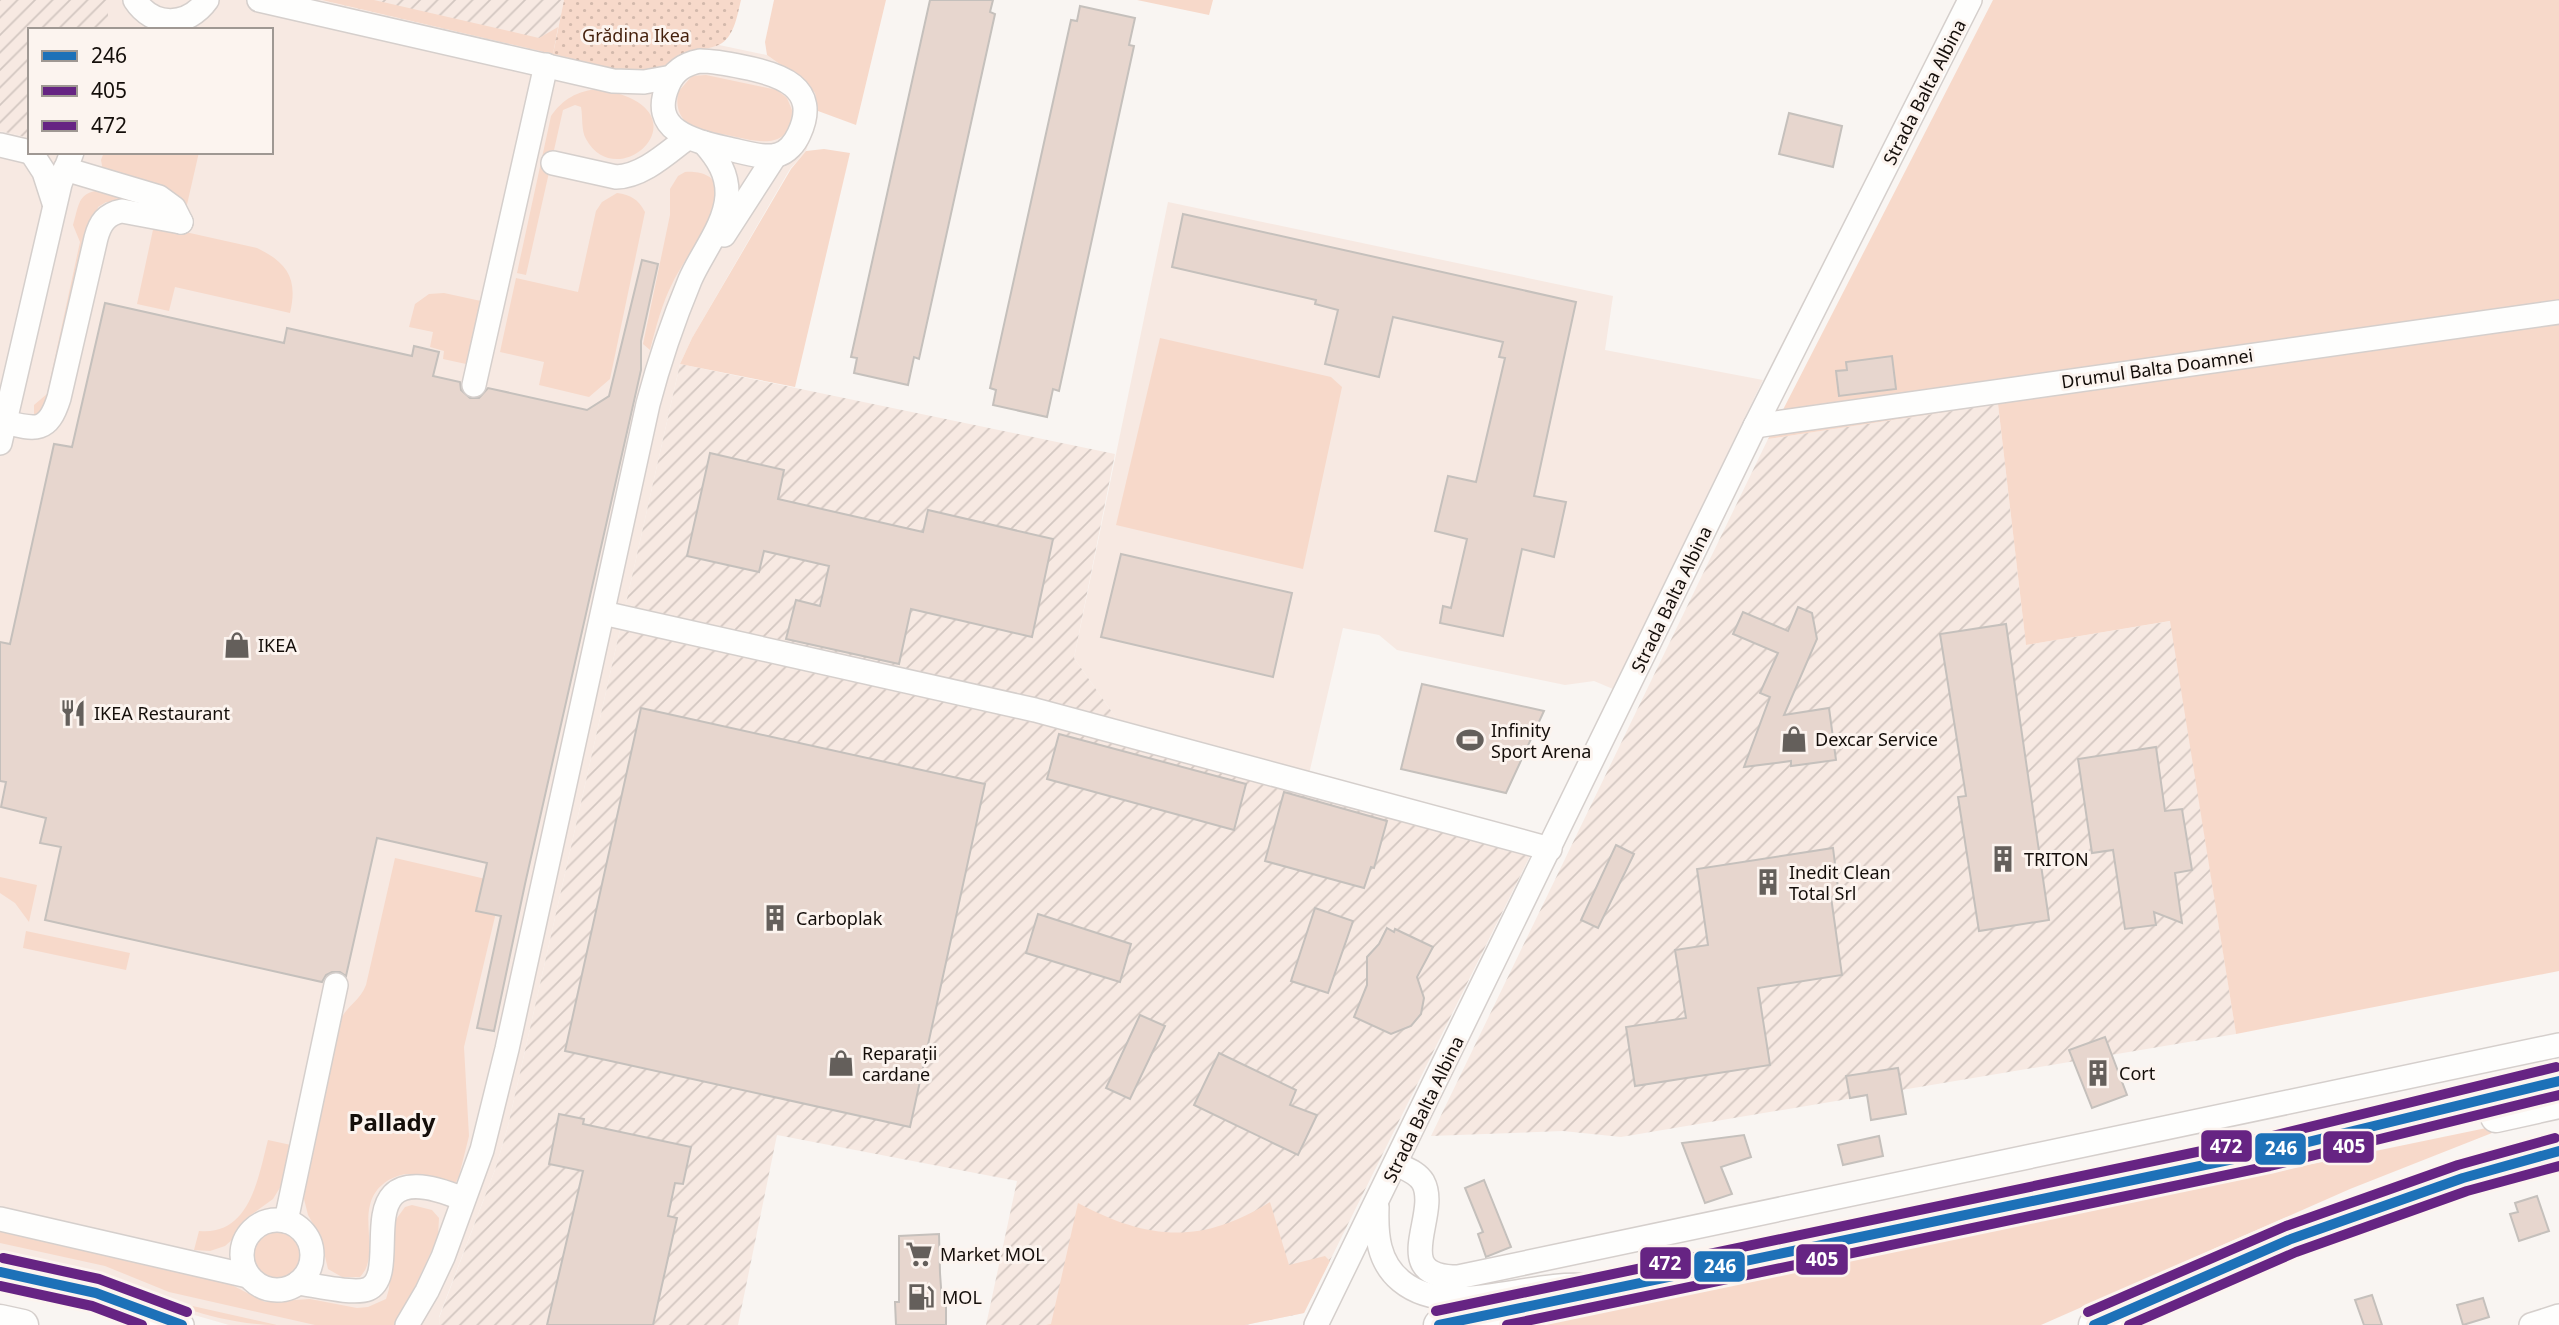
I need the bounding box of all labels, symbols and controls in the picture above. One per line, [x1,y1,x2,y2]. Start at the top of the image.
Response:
street label: Strada Balta Albina [1877,15,1971,169]
park label: Grădina Ikea [582,23,690,47]
legend [28,28,273,154]
text: 246 [91,41,127,69]
text: 405 [91,76,127,104]
text: 472 [91,111,127,139]
street label: Drumul Balta Doamnei [2059,343,2255,393]
street label: Strada Balta Albina [1625,522,1717,676]
shop icon: IKEA [222,630,252,660]
place label: IKEA [258,633,297,657]
restaurant icon: IKEA Restaurant [58,698,88,728]
place label: IKEA Restaurant [94,701,230,725]
place label: Infinity Sport Arena [1491,718,1591,763]
shop icon: Dexcar Service [1779,724,1809,754]
sports icon: Infinity Sport Arena [1455,725,1485,755]
place label: Dexcar Service [1815,727,1938,751]
building icon: TRITON [1988,844,2018,874]
place label: TRITON [2024,847,2089,871]
place label: Inedit Clean Total Srl [1789,860,1891,905]
building icon: Inedit Clean Total Srl [1753,867,1783,897]
building icon: Carboplak [760,903,790,933]
place label: Carboplak [796,906,883,930]
street label: Strada Balta Albina [1377,1032,1469,1186]
place label: Reparații cardane [862,1041,937,1086]
shop icon: Reparații cardane [826,1048,856,1078]
building icon: Cort [2083,1058,2113,1088]
place label: Cort [2119,1061,2156,1085]
district label: Pallady [349,1105,436,1138]
line badge: 472 [2200,1129,2253,1163]
line badge: 405 [2322,1130,2375,1164]
line badge: 246 [2254,1132,2307,1166]
text: 472 [2210,1133,2242,1159]
text: 405 [2333,1133,2365,1159]
text: 246 [2265,1135,2297,1161]
supermarket icon: Market MOL [904,1239,934,1269]
place label: Market MOL [940,1242,1045,1266]
line badge: 405 [1795,1243,1849,1276]
line badge: 472 [1639,1246,1692,1280]
text: 405 [1806,1246,1838,1272]
text: 472 [1649,1250,1681,1276]
line badge: 246 [1693,1250,1746,1283]
text: 246 [1704,1253,1736,1279]
fuel station icon: MOL [906,1282,936,1312]
place label: MOL [942,1285,982,1309]

